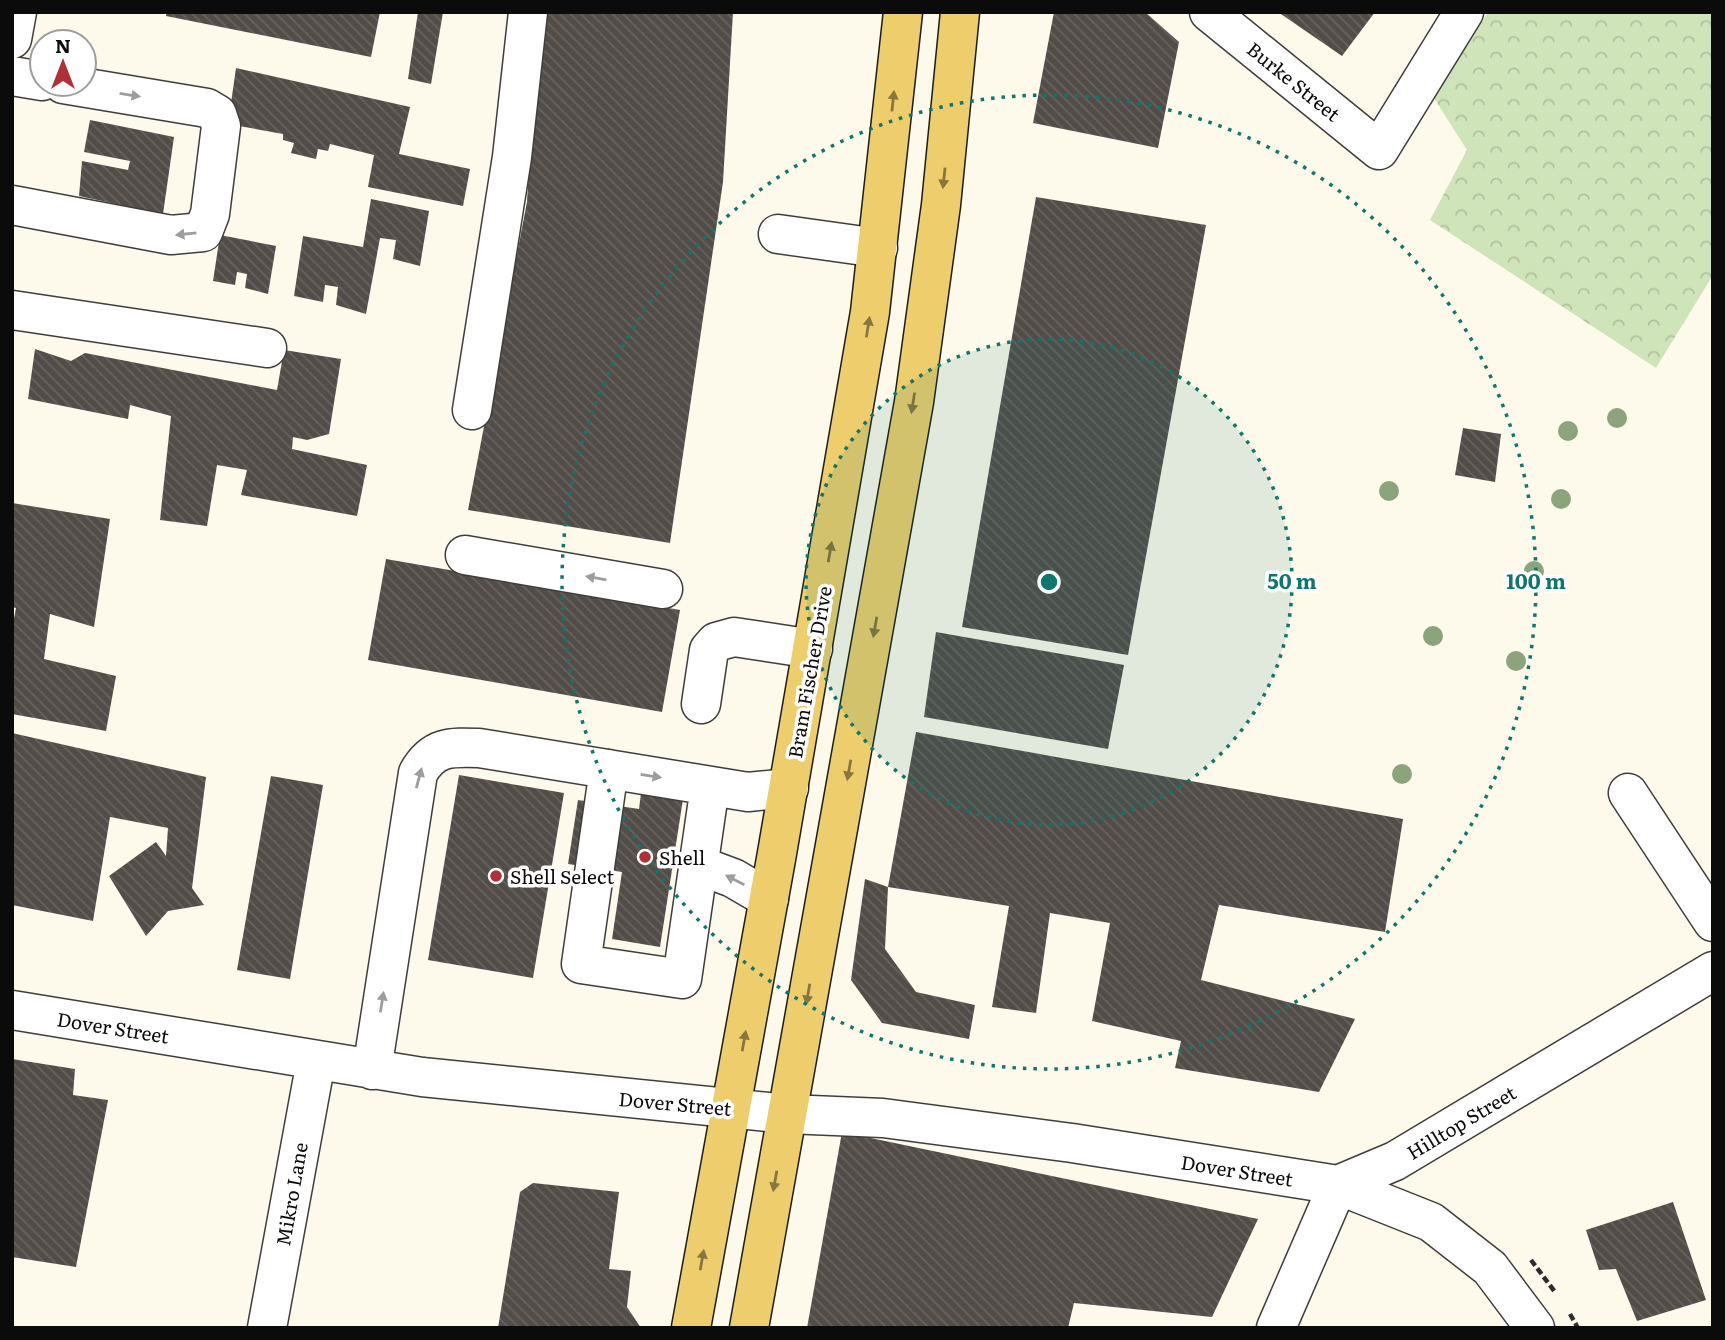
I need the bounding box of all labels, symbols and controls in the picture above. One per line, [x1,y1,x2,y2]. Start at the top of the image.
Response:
north arrow [28,28,98,98]
text: N [55,31,71,59]
street label: Burke Street [1241,35,1347,128]
one-way arrow [119,90,141,101]
one-way arrow [888,90,899,112]
one-way arrow [938,167,949,189]
one-way arrow [174,229,196,240]
one-way arrow [863,316,874,338]
one-way arrow [907,392,918,414]
one-way arrow [825,540,836,562]
text: 50 m [1267,564,1317,595]
text: 100 m [1506,564,1566,595]
centre of rings [1037,570,1061,594]
one-way arrow [585,572,607,583]
street label: Bram Fischer Drive [780,584,838,760]
one-way arrow [869,616,880,638]
one-way arrow [844,759,855,781]
one-way arrow [414,767,425,789]
one-way arrow [641,771,663,782]
place label: Shell [659,843,705,871]
marker: Shell [637,849,653,865]
place label: Shell Select [510,862,614,890]
marker: Shell Select [488,868,504,884]
one-way arrow [725,875,745,886]
one-way arrow [803,983,814,1005]
one-way arrow [377,991,388,1013]
street label: Dover Street [55,1004,171,1050]
one-way arrow [738,1030,749,1052]
street label: Hilltop Street [1401,1078,1521,1166]
street label: Dover Street [618,1084,733,1122]
street label: Mikro Lane [268,1140,314,1248]
street label: Dover Street [1179,1147,1295,1193]
one-way arrow [769,1170,780,1192]
one-way arrow [697,1249,708,1271]

